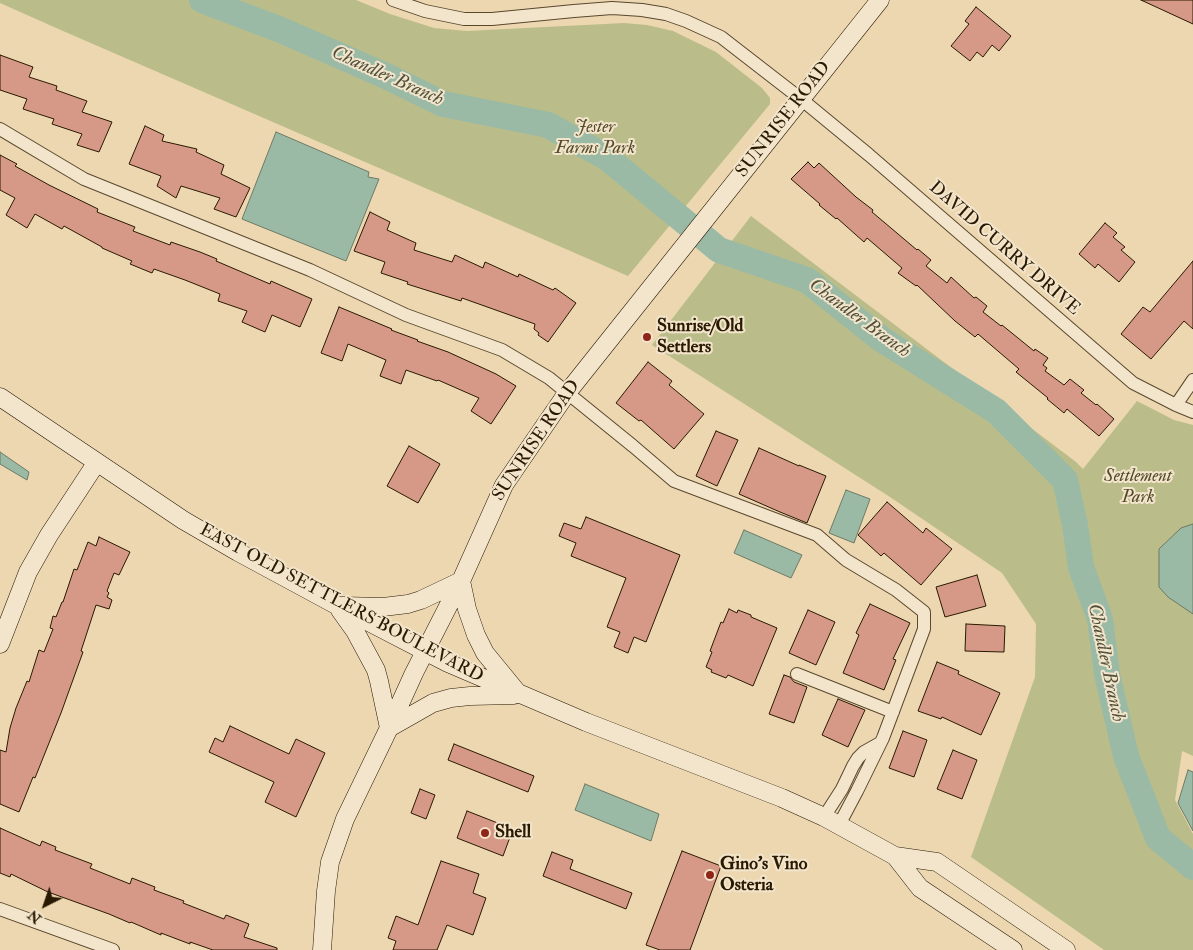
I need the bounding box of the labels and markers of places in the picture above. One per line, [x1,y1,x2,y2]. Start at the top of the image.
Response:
place label: Sunrise/Old Settlers [657,316,743,358]
marker: Sunrise/Old Settlers [641,331,653,343]
place label: Shell [495,822,531,844]
marker: Shell [479,827,491,839]
place label: Gino's Vino Osteria [720,854,807,896]
marker: Gino's Vino Osteria [704,869,716,881]

